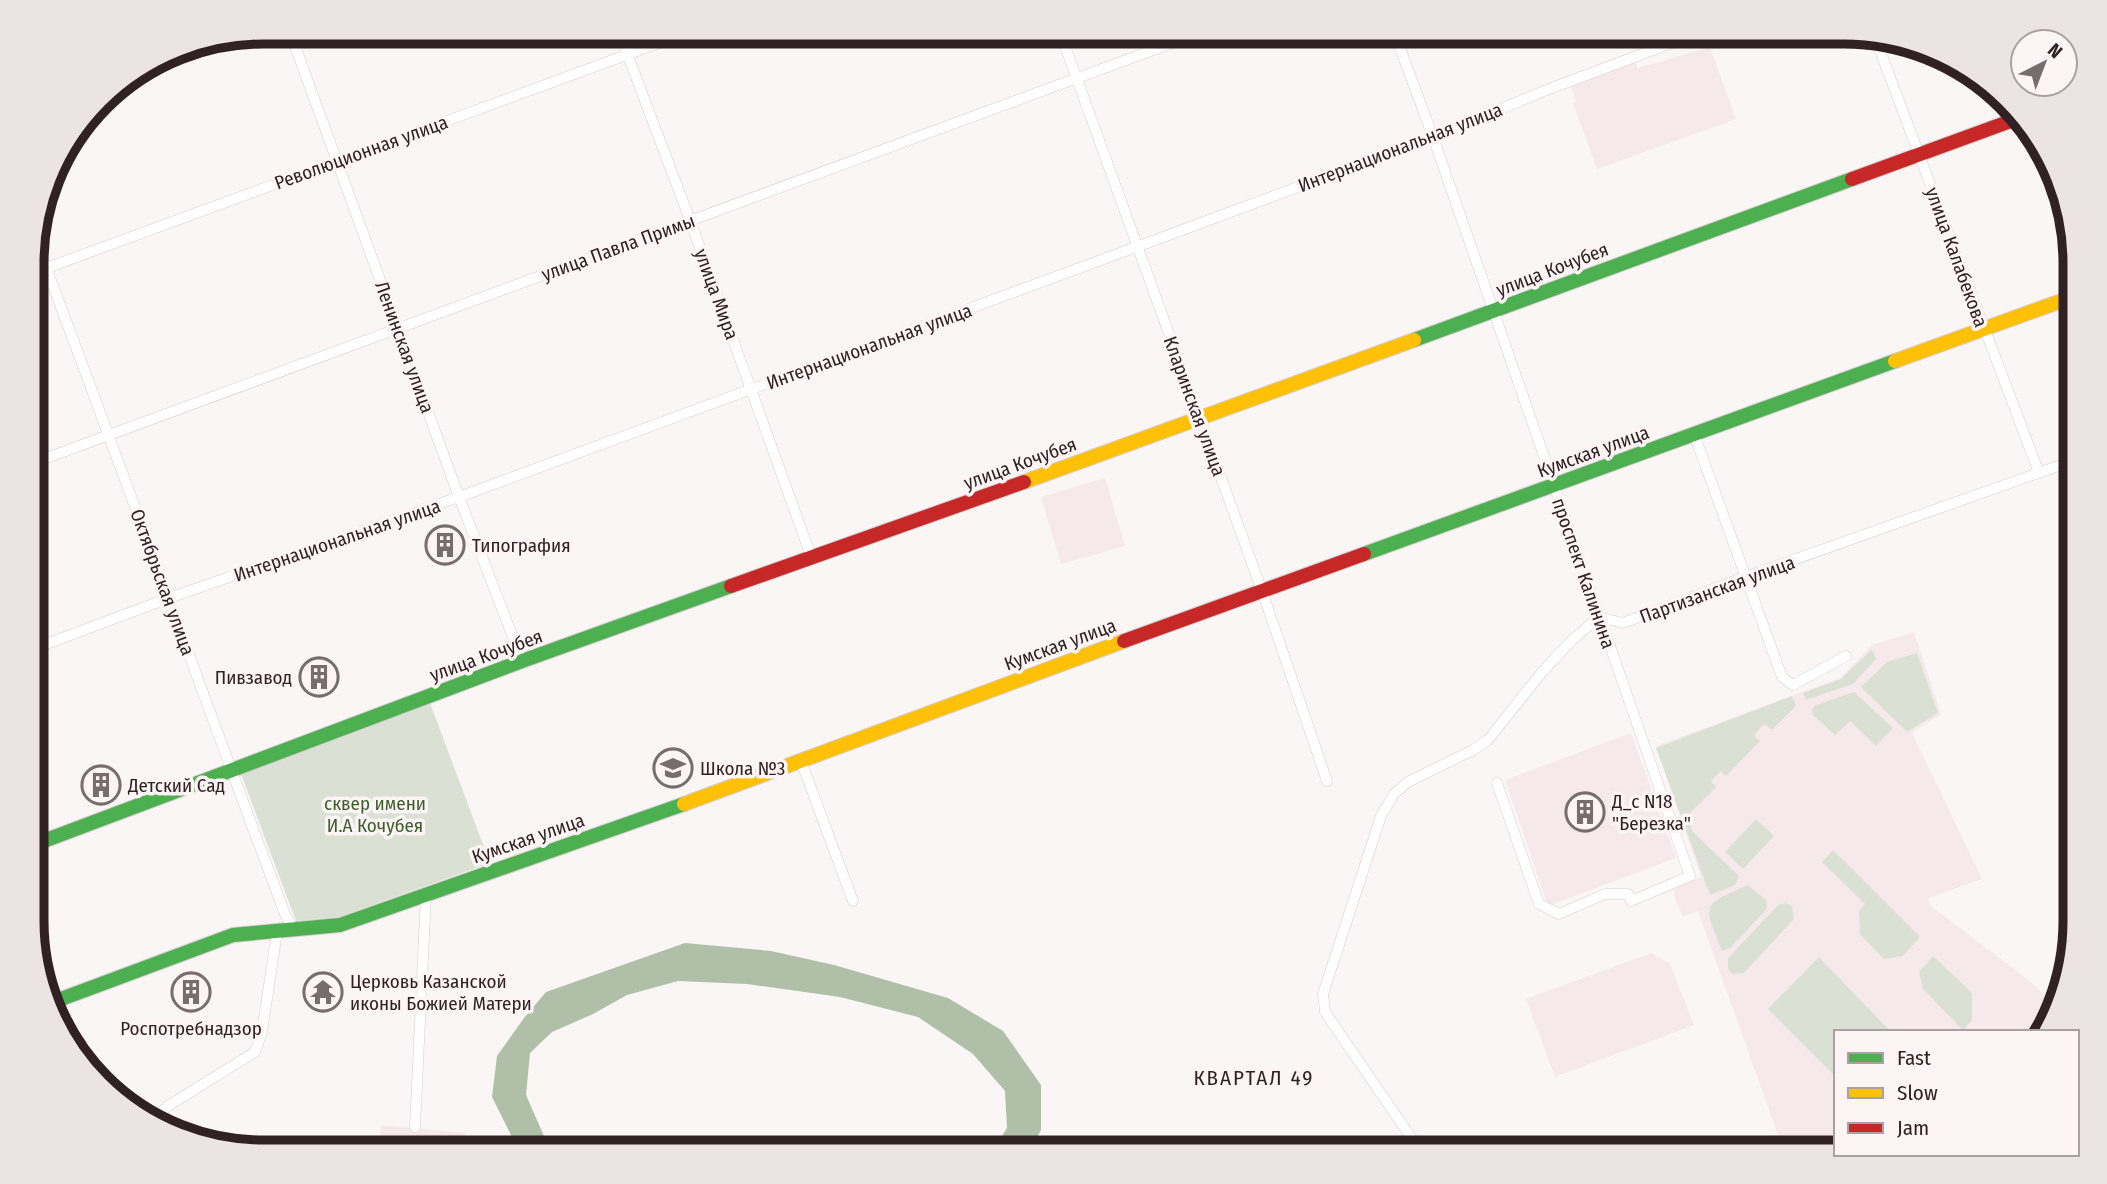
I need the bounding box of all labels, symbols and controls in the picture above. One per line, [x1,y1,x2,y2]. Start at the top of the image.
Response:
north arrow [2009,28,2079,98]
text: N [2043,38,2067,63]
street label: Интернациональная улица [1295,98,1506,197]
street label: Революционная улица [271,110,451,194]
street label: улица Калабекова [1921,184,1992,330]
street label: улица Павла Примы [538,209,698,286]
street label: улица Кочубея [1493,238,1612,301]
street label: улица Мира [689,246,744,343]
street label: Ленинская улица [370,278,439,416]
street label: Интернациональная улица [763,299,975,394]
street label: Кларинская улица [1159,333,1231,479]
street label: Кумская улица [1534,421,1652,482]
street label: улица Кочубея [961,432,1080,495]
street label: Интернациональная улица [231,494,443,587]
street label: проспект Калинина [1547,495,1620,652]
street label: Октябрьская улица [125,506,200,658]
building icon: Типография [424,524,466,566]
place label: Типография [472,534,571,557]
street label: Партизанская улица [1636,551,1798,628]
street label: Кумская улица [1001,614,1119,675]
street label: улица Кочубея [427,624,546,687]
building icon: Пивзавод [298,656,340,698]
place label: Пивзавод [215,666,292,689]
school or university icon: Школа №3 [652,747,694,789]
place label: Школа №3 [700,757,785,780]
building icon: Детский Сад [80,764,122,806]
place label: Детский Сад [127,774,225,797]
place label: Д_с N18 "Березка" [1611,790,1691,835]
building icon: Д_с N18 "Березка" [1564,791,1606,833]
park label: сквер имени И.А Кочубея [324,792,426,837]
street label: Кумская улица [469,808,587,868]
place label: Церковь Казанской иконы Божией Матери [350,970,532,1015]
building icon: Роспотребнадзор [170,971,212,1013]
temple icon: Церковь Казанской иконы Божией Матери [302,971,344,1013]
place label: Роспотребнадзор [120,1017,262,1040]
legend [1834,1030,2079,1156]
text: Fast [1897,1045,1931,1071]
district label: КВАРТАЛ 49 [1193,1065,1315,1091]
text: Slow [1897,1080,1938,1106]
text: Jam [1897,1115,1929,1141]

